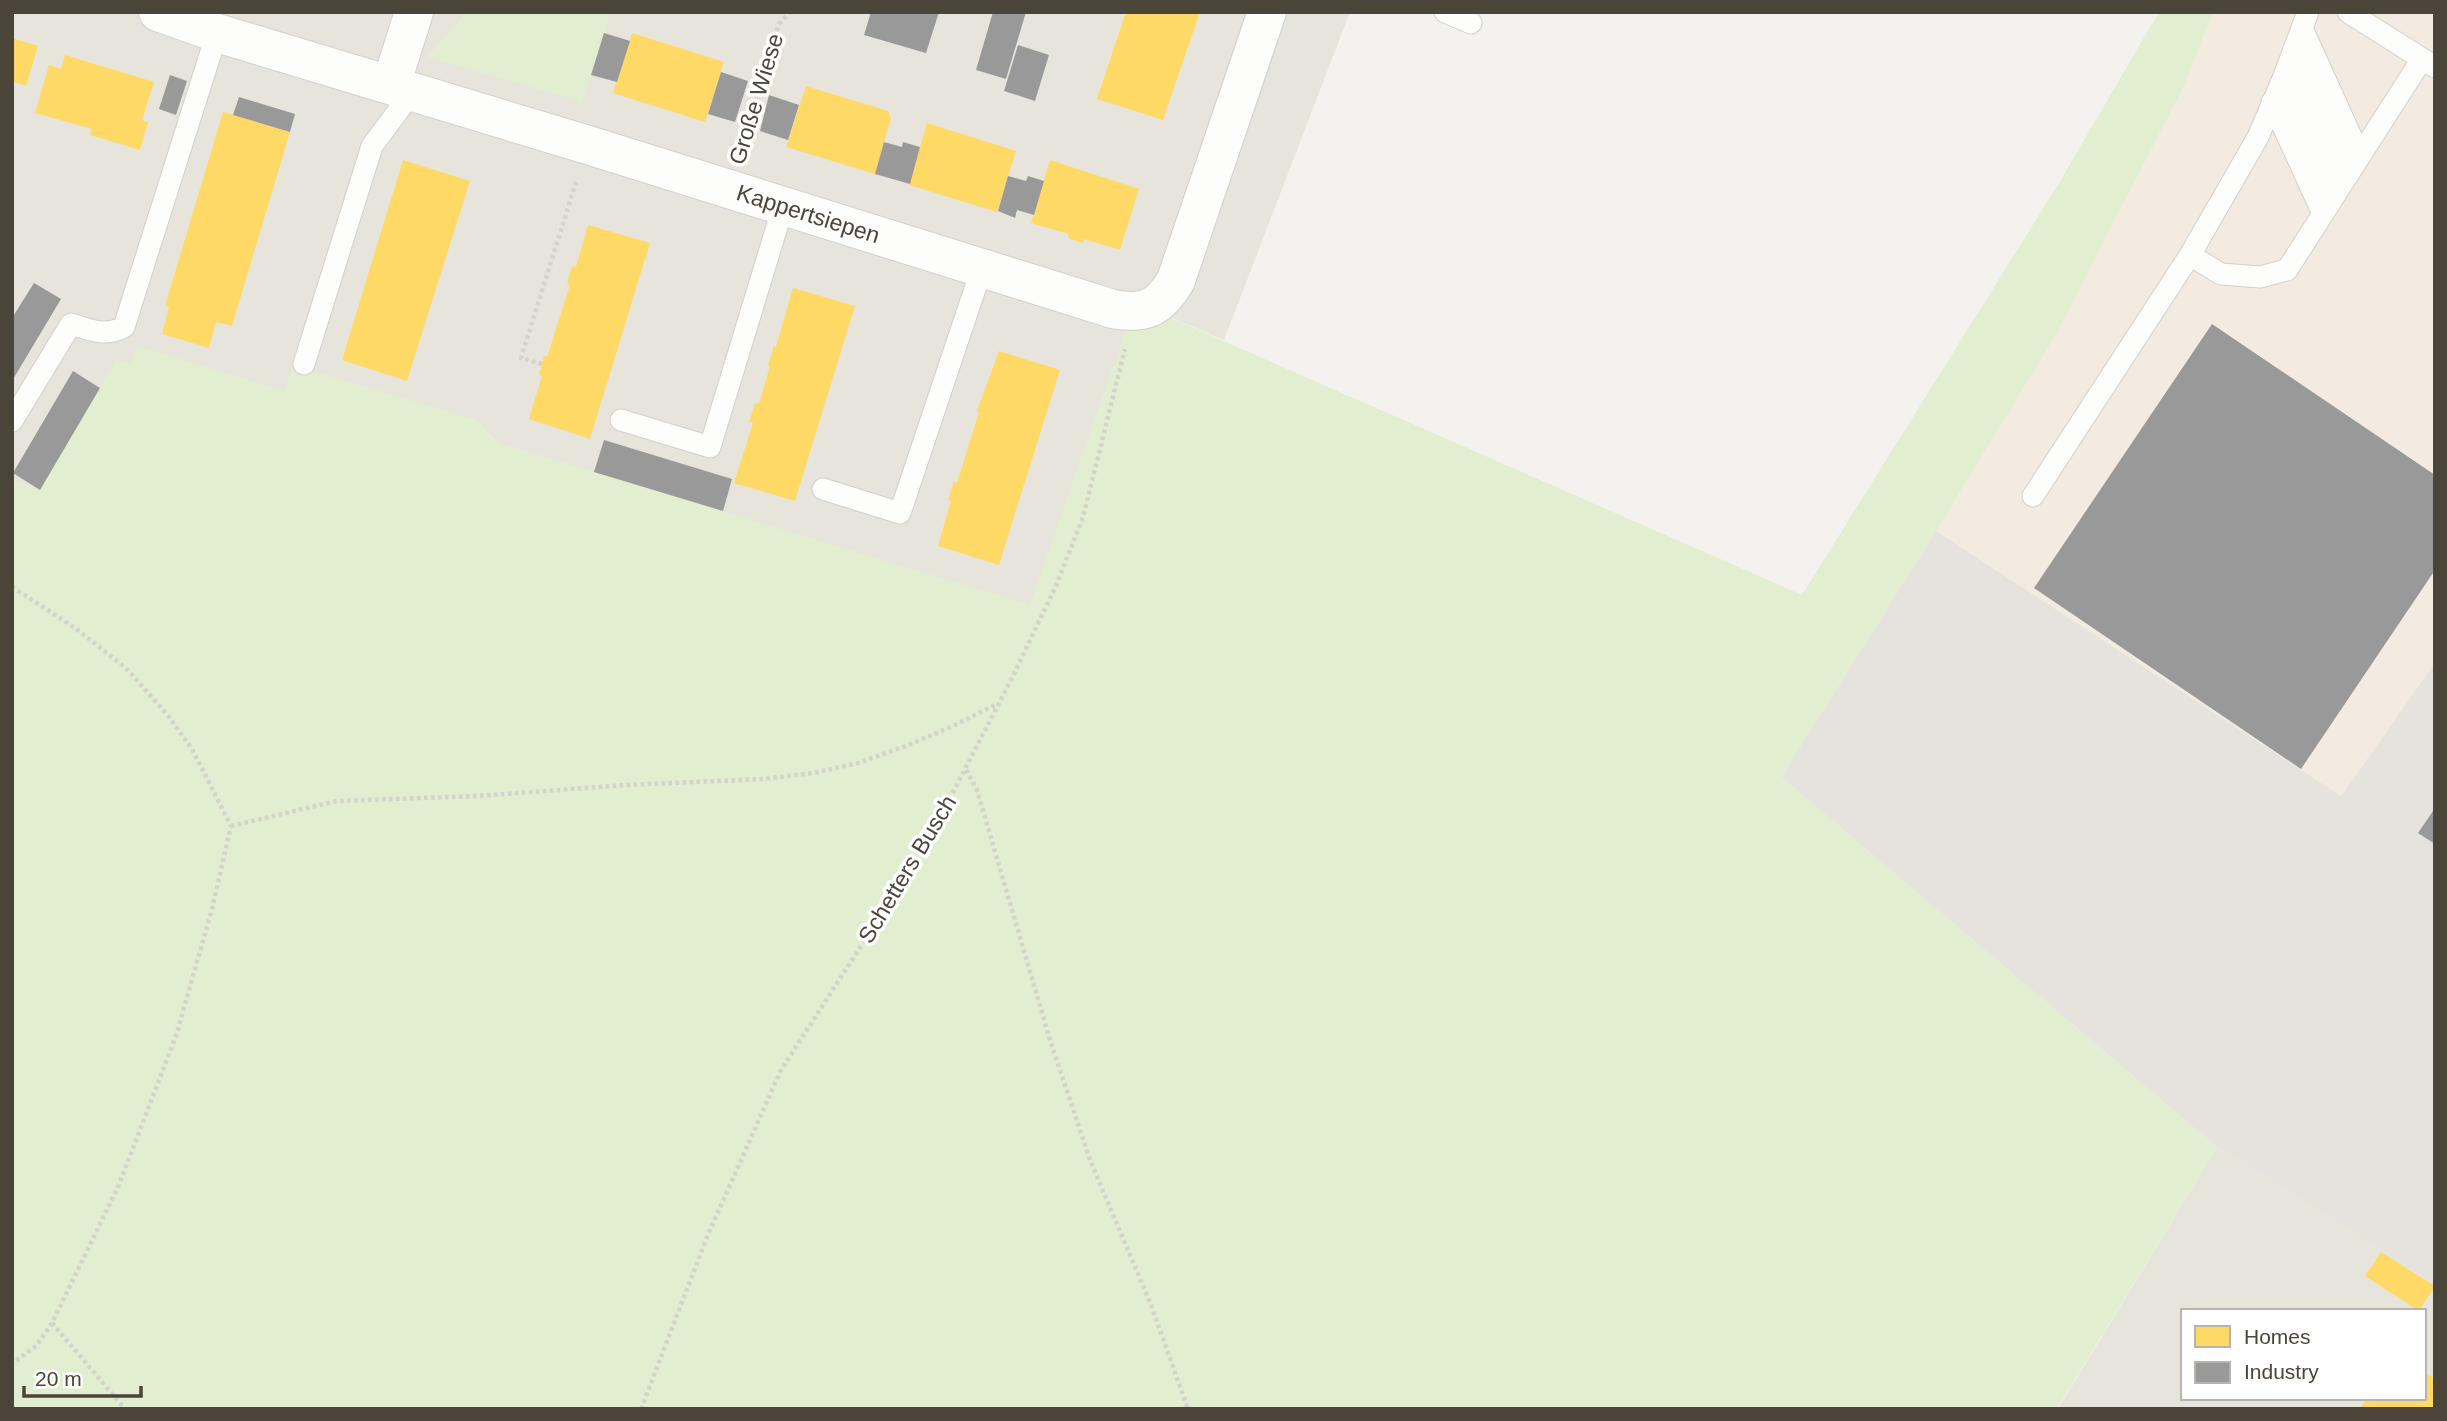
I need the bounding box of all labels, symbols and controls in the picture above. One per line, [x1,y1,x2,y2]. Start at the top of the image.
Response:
street label: Große Wiese [724,30,788,168]
street label: Kappertsiepen [734,179,883,248]
street label: Schetters Busch [853,791,961,947]
legend [2181,1309,2426,1400]
text: Homes [2244,1325,2311,1348]
scale bar [24,1354,142,1398]
text: Industry [2244,1360,2319,1383]
text: 20 m [35,1367,82,1390]

